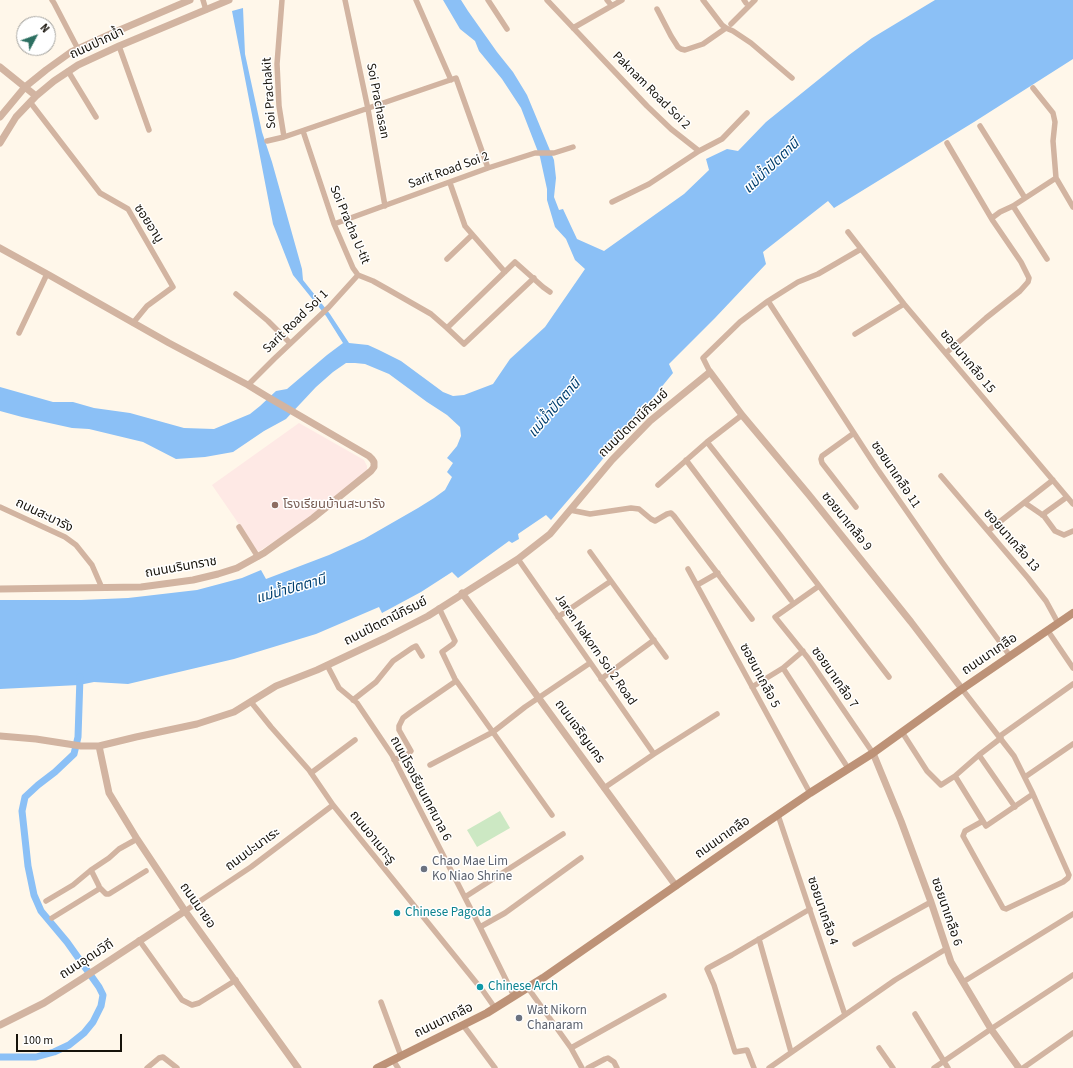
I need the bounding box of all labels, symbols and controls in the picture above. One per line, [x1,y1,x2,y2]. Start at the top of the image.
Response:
north arrow [16,16,56,56]
text: N [37,21,53,36]
street label: ถนนปากน้ำ [67,25,127,63]
street label: Paknam Road Soi 2 [609,49,693,133]
street label: Soi Prachakit [260,57,280,129]
street label: Soi Prachasan [362,62,392,140]
water label: แม่น้ำปัตตานี [740,136,804,198]
street label: Sarit Road Soi 2 [406,149,492,193]
street label: Soi Pracha U-tit [325,183,373,267]
street label: ซอยอาบู [130,202,166,246]
street label: Sarit Road Soi 1 [260,287,332,357]
street label: ซอยนาเกลือ 15 [936,327,998,397]
water label: แม่น้ำปัตตานี [525,377,585,441]
street label: ถนนปัตตานีภิรมย์ [596,387,672,461]
street label: ซอยนาเกลือ 11 [867,438,923,512]
street label: ซอยนาเกลือ 9 [818,489,874,555]
street label: ถนนสะบารัง [13,495,75,537]
place label: โรงเรียนบ้านสะบารัง [283,497,385,513]
marker: โรงเรียนบ้านสะบารัง [270,500,280,510]
street label: ซอยนาเกลือ 13 [980,507,1042,575]
street label: ถนนนรินทราช [144,554,218,582]
water label: แม่น้ำปัตตานี [254,572,328,608]
street label: Jaren Nakorn Soi 2 Road [551,591,639,709]
street label: ถนนปัตตานีภิรมย์ [342,594,430,650]
street label: ถนนนาเกลือ [959,631,1021,679]
street label: ซอยนาเกลือ 5 [735,641,783,711]
street label: ซอยนาเกลือ 7 [807,644,861,712]
street label: ถนนเจริญนคร [551,697,607,767]
street label: ถนนโรงเรียนเทศบาล 6 [386,734,454,844]
street label: ถนนอาเนาะรู [346,808,398,868]
street label: ถนนนาเกลือ [693,813,753,863]
street label: ถนนปะนาเระ [223,825,283,875]
place label: Chao Mae Lim Ko Niao Shrine [432,854,512,885]
marker: Chao Mae Lim Ko Niao Shrine [419,864,429,874]
street label: ซอยนาเกลือ 4 [803,875,841,947]
street label: ซอยนาเกลือ 6 [927,876,965,948]
street label: ถนนมายอ [176,880,218,932]
place label: Chinese Pagoda [405,905,491,921]
marker: Chinese Pagoda [392,908,402,918]
street label: ถนนอุดมวิถี [57,937,117,983]
place label: Chinese Arch [488,979,558,995]
marker: Chinese Arch [475,982,485,992]
street label: ถนนนาเกลือ [412,1000,476,1042]
place label: Wat Nikorn Chanaram [527,1003,587,1034]
marker: Wat Nikorn Chanaram [514,1013,524,1023]
scale bar [18,1026,124,1052]
text: 100 m [23,1032,53,1049]

